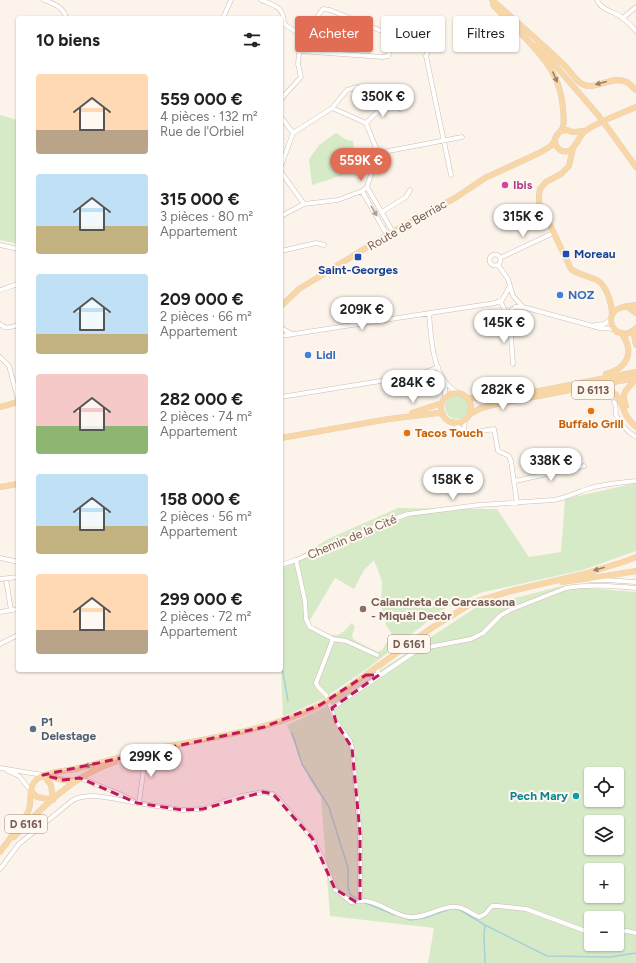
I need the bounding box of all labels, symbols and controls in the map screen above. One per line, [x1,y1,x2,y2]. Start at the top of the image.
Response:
chip: Acheter [295,16,373,52]
chip: Louer [381,16,445,52]
chip: Filtres [453,16,519,52]
icon: filters [241,29,263,51]
text: 10 biens [36,30,100,50]
one-way arrow [552,71,558,82]
one-way arrow [595,80,607,86]
pin: 350K € [350,84,416,118]
text: 559 000 € [160,89,243,109]
text: 350K € [361,89,405,104]
icon: home [68,90,116,138]
text: 4 pièces · 132 m² [160,109,258,124]
text: Rue de l'Orbiel [160,124,244,139]
pin: 559K € [328,148,394,182]
text: 559K € [339,153,383,168]
place label: Ibis [513,178,533,192]
marker: Ibis [500,180,510,190]
text: 315 000 € [160,189,239,209]
icon: home [68,190,116,238]
street label: Route de Berriac [365,196,450,253]
pin: 315K € [490,204,556,238]
one-way arrow [370,205,377,217]
text: 3 pièces · 80 m² [160,209,253,224]
text: 315K € [502,209,544,224]
text: Appartement [160,224,238,239]
place label: Moreau [574,247,616,261]
marker: Moreau [561,249,571,259]
marker: Saint-Georges [353,252,363,262]
place label: Saint-Georges [318,263,398,277]
place label: NOZ [568,288,595,302]
text: 209 000 € [160,289,244,309]
icon: home [68,290,116,338]
marker: NOZ [555,290,565,300]
pin: 209K € [329,297,395,331]
text: 209K € [340,302,384,317]
text: 2 pièces · 66 m² [160,309,252,324]
pin: 145K € [471,310,537,344]
text: 145K € [483,315,525,330]
text: Appartement [160,324,238,339]
place label: Lidl [316,348,336,362]
marker: Lidl [303,350,313,360]
pin: 284K € [380,370,446,404]
text: 284K € [391,375,435,390]
pin: 282K € [470,377,536,411]
road number: D 6113 [572,381,614,399]
text: 282K € [481,382,525,397]
text: 282 000 € [160,389,243,409]
icon: home [68,390,116,438]
marker: Buffalo Grill [586,406,596,416]
text: 2 pièces · 74 m² [160,409,252,424]
place label: Buffalo Grill [558,417,624,431]
text: Appartement [160,424,238,439]
place label: Tacos Touch [415,426,483,440]
marker: Tacos Touch [402,428,412,438]
pin: 338K € [518,448,584,482]
text: 338K € [529,453,573,468]
pin: 158K € [420,467,486,501]
text: 158K € [432,472,474,487]
text: 158 000 € [160,489,240,509]
icon: home [68,490,116,538]
text: 2 pièces · 56 m² [160,509,252,524]
street label: Chemin de la Cité [305,512,399,562]
text: Appartement [160,524,238,539]
one-way arrow [593,567,605,573]
text: 299 000 € [160,589,243,609]
icon: home [68,590,116,638]
place label: Calandreta de Carcassona - Miquèl Decòr [371,595,515,623]
marker: Calandreta de Carcassona - Miquèl Decòr [358,604,368,614]
text: 2 pièces · 72 m² [160,609,251,624]
text: Appartement [160,624,238,639]
road number: D 6161 [388,635,430,653]
place label: P1 Delestage [41,715,97,743]
marker: P1 Delestage [28,724,38,734]
pin: 299K € [118,744,184,778]
text: 299K € [129,749,173,764]
one-way arrow [84,762,96,768]
map controls [584,767,624,951]
button: locate [584,767,624,807]
place label: Pech Mary [510,789,568,803]
marker: Pech Mary [571,791,581,801]
road number: D 6161 [5,815,47,833]
button: layers [584,815,624,855]
button: + [584,863,624,903]
button: − [584,911,624,951]

